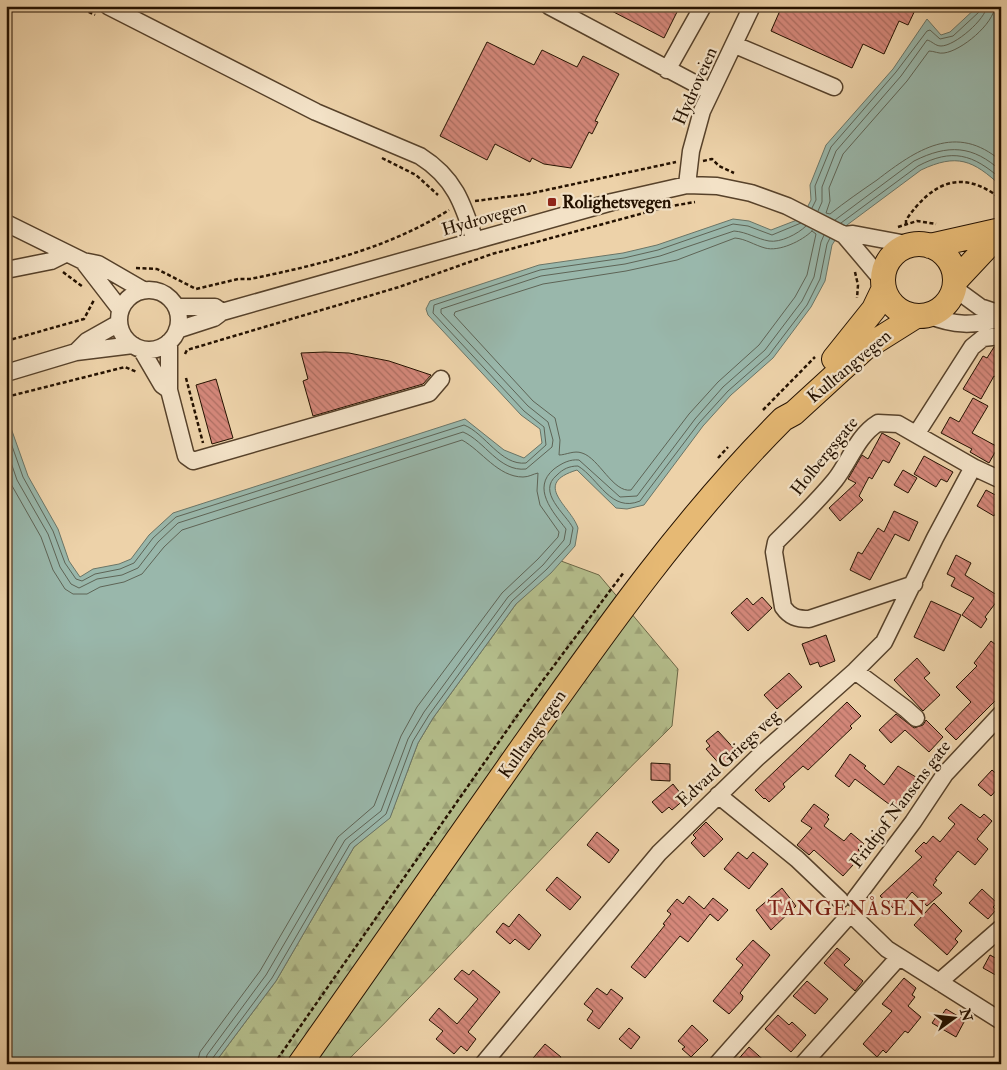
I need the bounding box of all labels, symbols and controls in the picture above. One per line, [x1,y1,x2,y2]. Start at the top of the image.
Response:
street label: Hydroveien [668,44,723,129]
place label: Rolighetsvegen [562,191,672,214]
street label: Hydrovegen [439,195,529,242]
marker: Rolighetsvegen [546,196,558,208]
street label: Kulltangvegen [802,324,896,408]
street label: Holbergsgate [785,412,864,501]
street label: Kulltangvegen [493,685,571,783]
street label: Edvard Griegs veg [672,704,786,812]
street label: Fridtjof Nansens gate [845,735,956,873]
district label: TANGENÅSEN [767,896,927,921]
north arrow [930,992,980,1042]
text: N [956,1006,976,1023]

